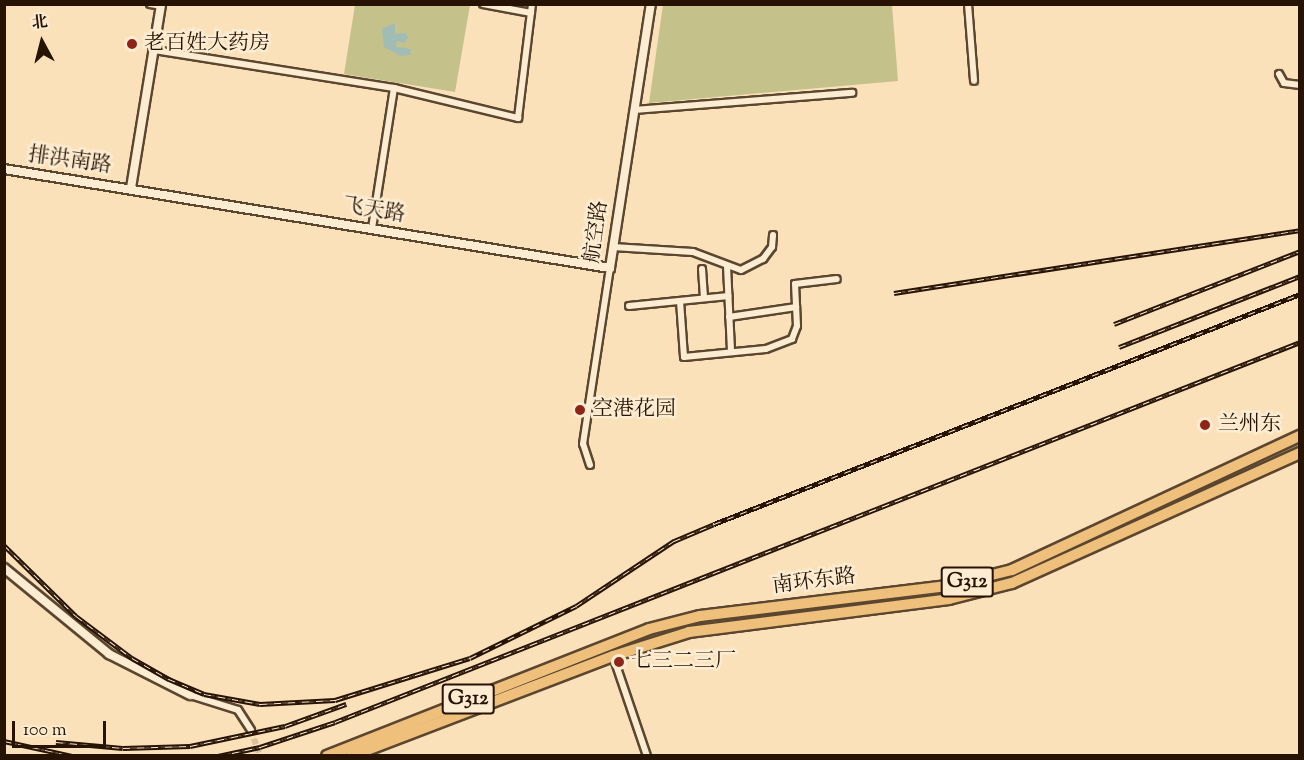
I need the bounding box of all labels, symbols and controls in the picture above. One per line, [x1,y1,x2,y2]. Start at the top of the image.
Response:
text: 北 [30,11,49,36]
north arrow [12,12,72,72]
place label: 老百姓大药房 [144,31,270,57]
marker: 老百姓大药房 [125,37,139,51]
street label: 排洪南路 [27,143,113,179]
street label: 飞天路 [341,194,407,228]
street label: 航空路 [580,199,614,265]
place label: 空港花园 [592,397,676,423]
marker: 空港花园 [573,403,587,417]
place label: 兰州东 [1218,412,1281,438]
marker: 兰州东 [1196,416,1214,434]
street label: 南环东路 [771,564,857,600]
road number: G312 [940,565,994,599]
place label: 七三二三厂 [631,649,736,675]
marker: 七三二三厂 [612,655,626,669]
road number: G312 [441,682,495,716]
scale bar [15,709,110,747]
text: 100 m [23,718,67,744]

